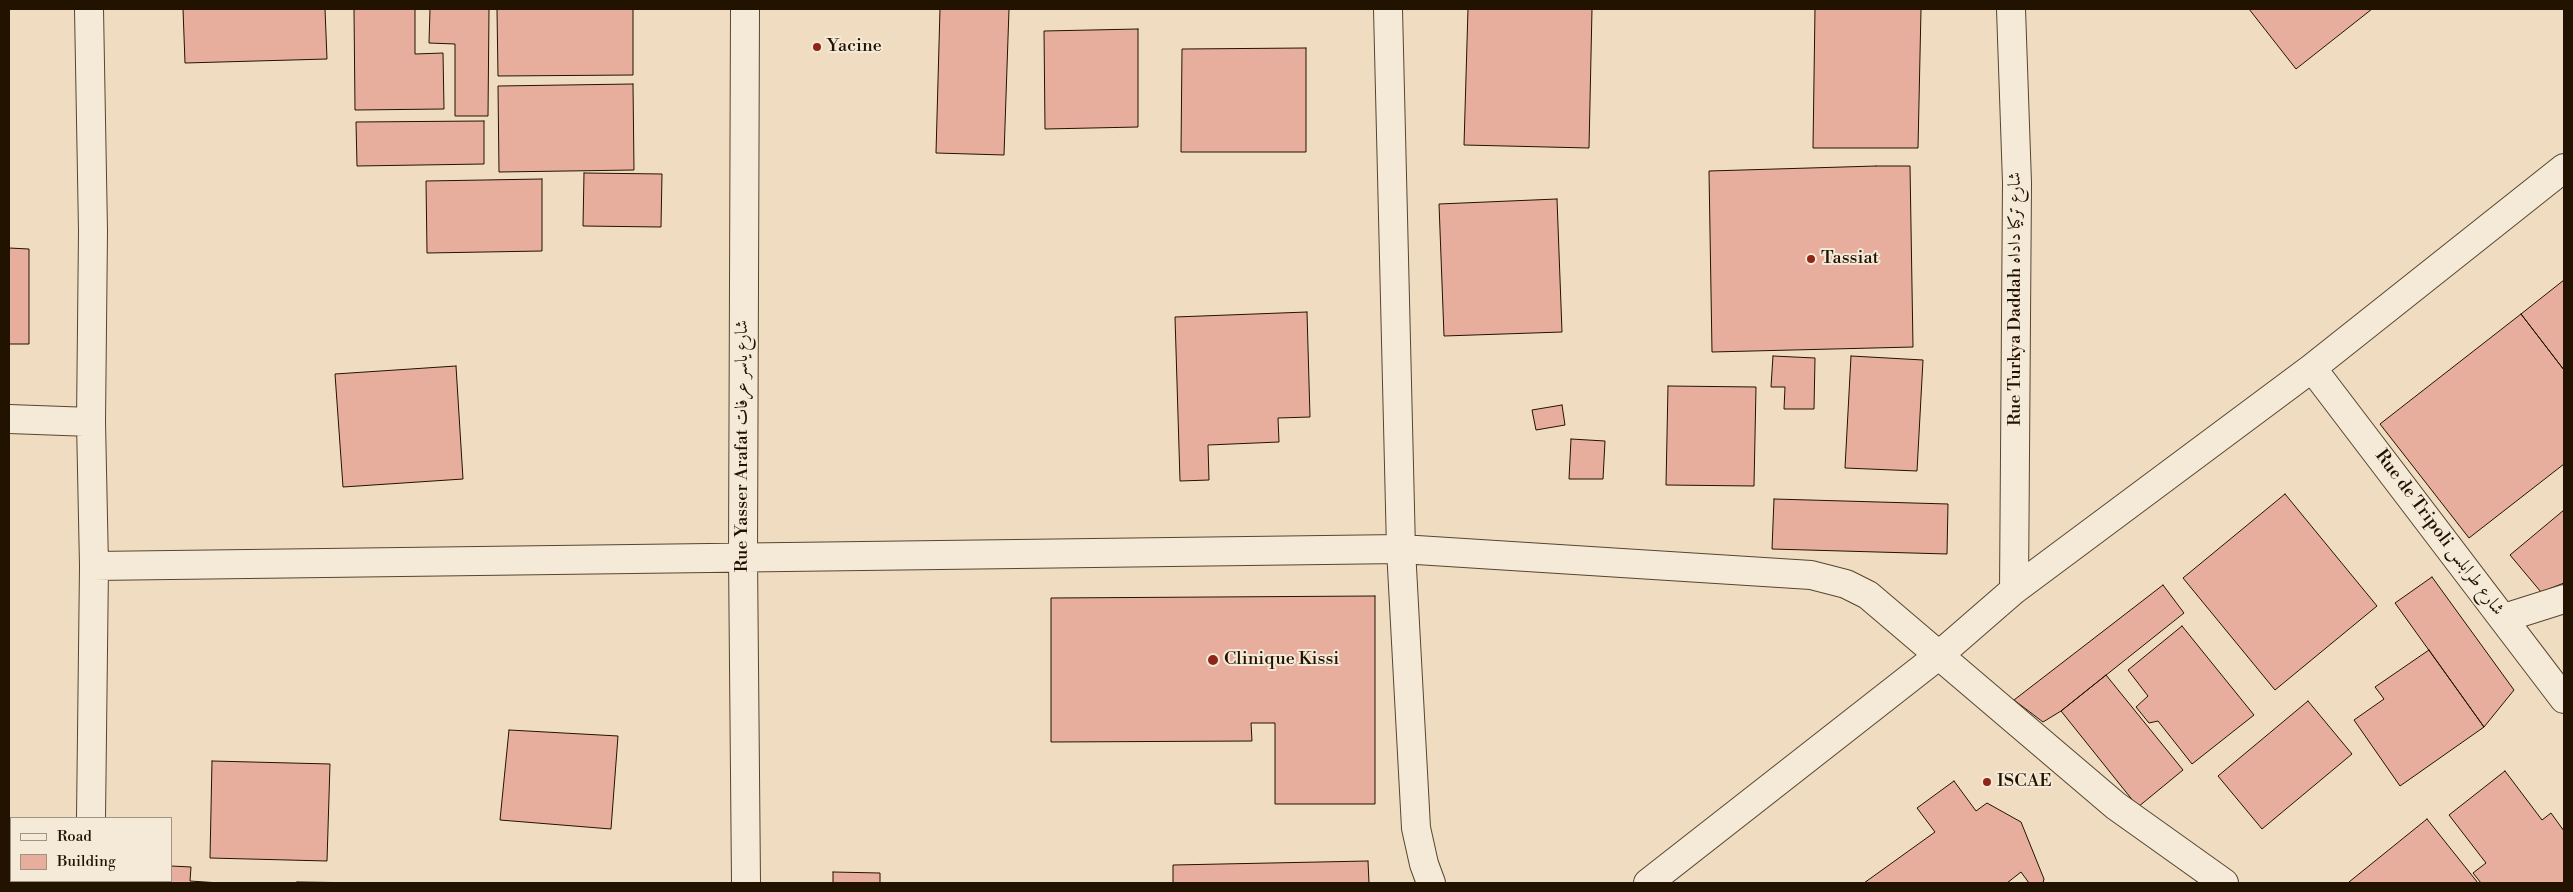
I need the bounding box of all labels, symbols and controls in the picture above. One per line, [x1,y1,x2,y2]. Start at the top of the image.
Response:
place label: Yacine [827,36,882,58]
marker: Yacine [811,41,823,53]
street label: Rue Turkya Daddah شارع تركيا داداه [2005,172,2027,426]
place label: Tassiat [1821,248,1879,270]
marker: Tassiat [1805,253,1817,265]
street label: Rue Yasser Arafat شارع ياسر عرفات [732,320,754,572]
street label: Rue de Tripoli شارع طرابلس [2370,446,2508,620]
place label: Clinique Kissi [1224,649,1339,671]
marker: Clinique Kissi [1206,653,1220,667]
place label: ISCAE [1997,771,2052,793]
marker: ISCAE [1981,776,1993,788]
legend [10,817,172,882]
text: Road [57,827,92,846]
text: Building [57,852,116,871]

